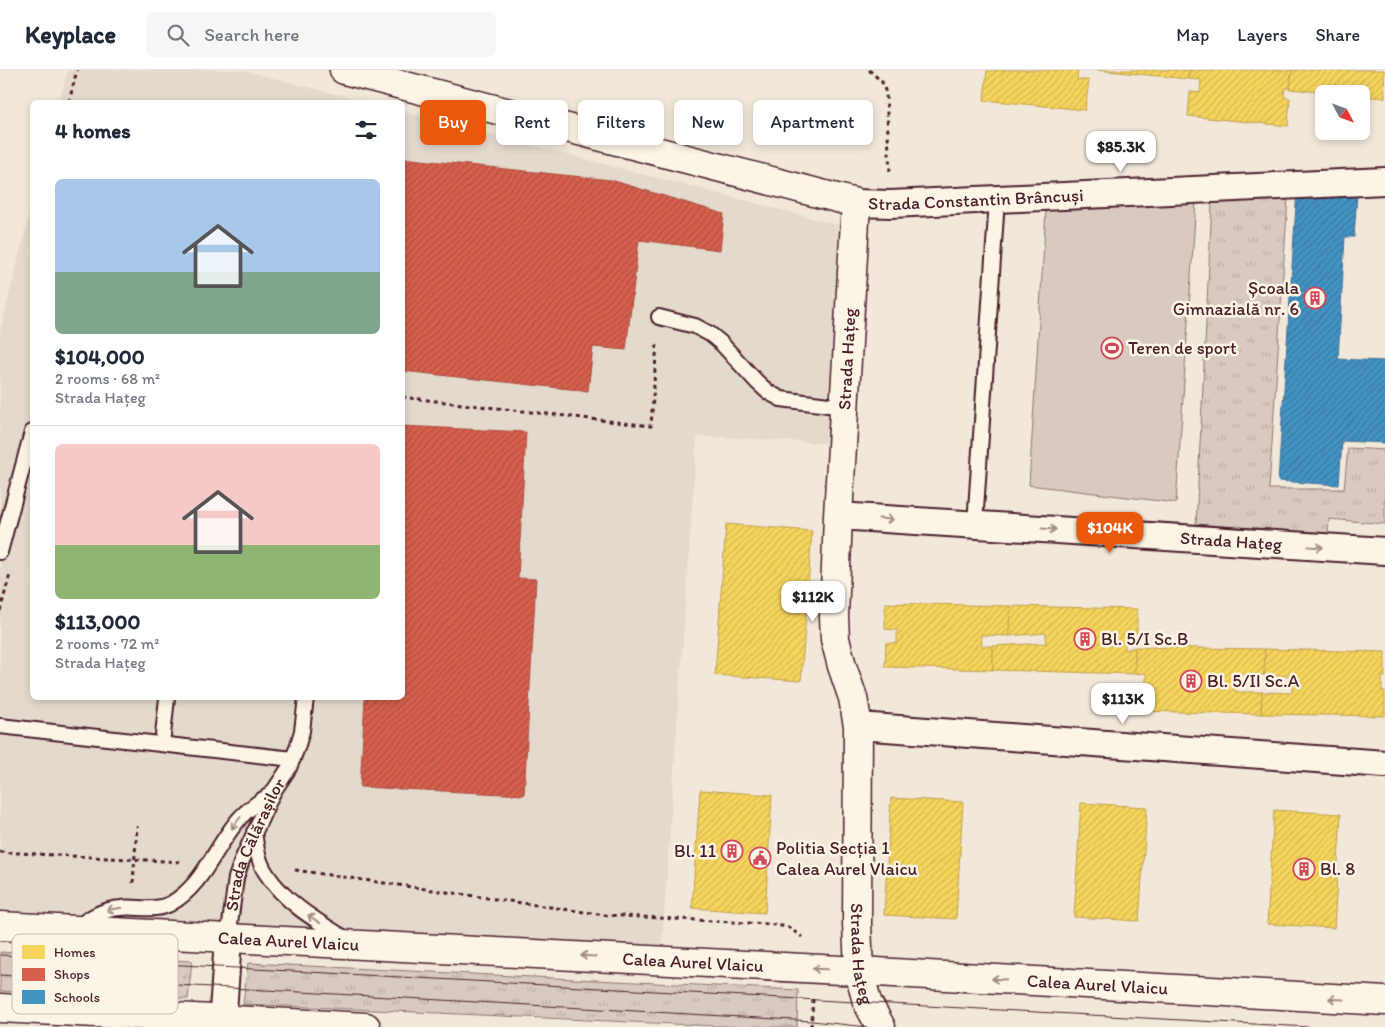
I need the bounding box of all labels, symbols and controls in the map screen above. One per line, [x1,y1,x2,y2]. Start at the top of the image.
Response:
search box [146,12,496,57]
text: Keyplace [25,20,116,49]
icon: search [164,21,192,49]
text: Search here [204,23,299,46]
text: Map [1176,24,1209,46]
text: Layers [1237,24,1287,46]
text: Share [1315,24,1360,46]
north arrow [1315,85,1370,140]
map controls [1315,85,1370,140]
chip: Buy [420,100,486,145]
chip: Rent [496,100,568,145]
chip: Filters [578,100,664,145]
chip: New [674,100,743,145]
chip: Apartment [753,100,873,145]
icon: filters [352,116,380,144]
text: 4 homes [55,118,131,143]
pin: $85.3K [1080,131,1162,173]
text: $85.3K [1097,137,1145,156]
street label: Strada Constantin Brâncuși [868,184,1084,215]
icon: home [173,211,263,301]
place label: Școala Gimnazială nr. 6 [1173,277,1300,320]
building icon: Școala Gimnazială nr. 6 [1303,286,1327,310]
street label: Strada Hațeg [833,307,861,411]
sports icon: Teren de sport [1100,336,1124,360]
place label: Teren de sport [1128,337,1237,359]
text: $104,000 [55,344,145,369]
text: 2 rooms · 68 m² [55,369,160,388]
text: Strada Hațeg [55,388,146,407]
icon: home [173,477,263,567]
pin: $104K [1075,512,1145,554]
one-way arrow [878,514,894,524]
text: $104K [1087,518,1133,537]
one-way arrow [1040,525,1056,534]
street label: Strada Hațeg [1179,527,1284,555]
one-way arrow [1307,542,1323,551]
pin: $112K [778,580,848,623]
text: $112K [792,587,834,606]
text: $113,000 [55,609,140,634]
building icon: Bl. 5/I Sc.B [1073,627,1097,651]
place label: Bl. 5/I Sc.B [1101,628,1188,650]
text: 2 rooms · 72 m² [55,634,159,653]
text: Strada Hațeg [55,653,146,672]
building icon: Bl. 5/II Sc.A [1179,669,1203,693]
place label: Bl. 5/II Sc.A [1207,670,1300,692]
pin: $113K [1088,682,1158,725]
text: $113K [1102,689,1144,708]
street label: Strada Călărașilor [221,773,291,912]
one-way arrow [231,816,242,829]
place label: Politia Secția 1 Calea Aurel Vlaicu [776,837,918,880]
building icon: Bl. 11 [720,839,744,863]
place label: Bl. 11 [674,840,716,862]
public building icon: Politia Secția 1 Calea Aurel Vlaicu [748,846,772,870]
building icon: Bl. 8 [1292,857,1316,881]
place label: Bl. 8 [1320,858,1355,880]
street label: Strada Hațeg [846,903,878,1008]
one-way arrow [106,905,122,915]
one-way arrow [307,914,321,924]
street label: Calea Aurel Vlaicu [217,926,360,956]
legend [12,934,178,1014]
text: Homes [54,944,96,961]
street label: Calea Aurel Vlaicu [622,948,765,977]
one-way arrow [580,951,596,961]
one-way arrow [812,964,828,974]
text: Shops [54,966,90,983]
street label: Calea Aurel Vlaicu [1026,970,1169,1000]
one-way arrow [992,974,1008,983]
text: Schools [54,989,100,1006]
one-way arrow [1329,994,1345,1003]

